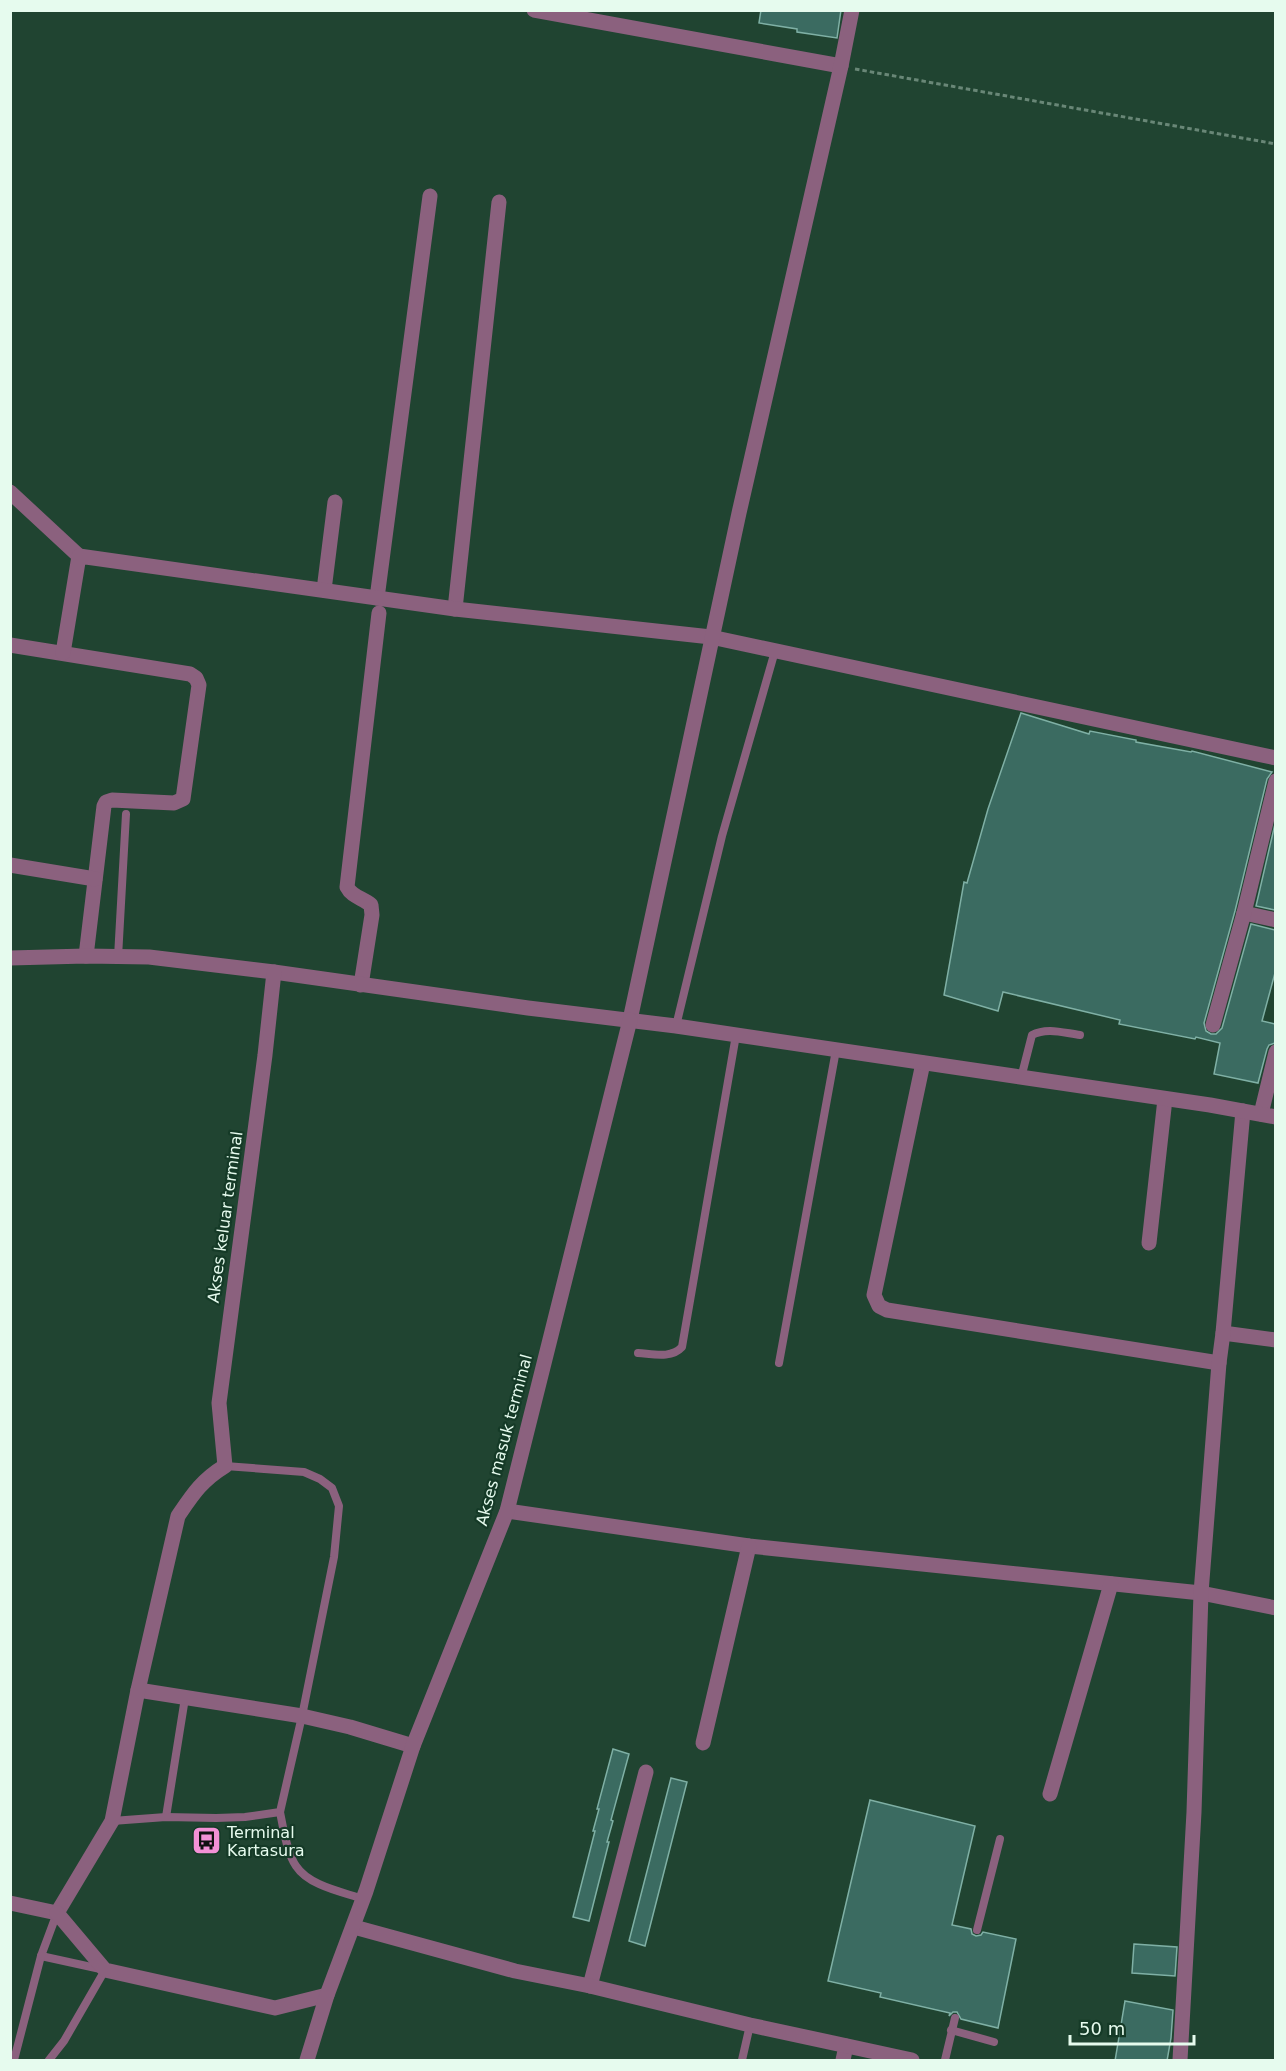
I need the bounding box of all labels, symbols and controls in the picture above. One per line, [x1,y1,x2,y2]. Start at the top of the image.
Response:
street label: Akses keluar terminal [204,1130,246,1304]
street label: Akses masuk terminal [472,1352,536,1528]
place label: Terminal Kartasura [226,1823,305,1860]
bus stop icon: Terminal Kartasura [190,1825,222,1857]
scale bar [1070,2008,1194,2046]
text: 50 m [1079,2018,1125,2039]

